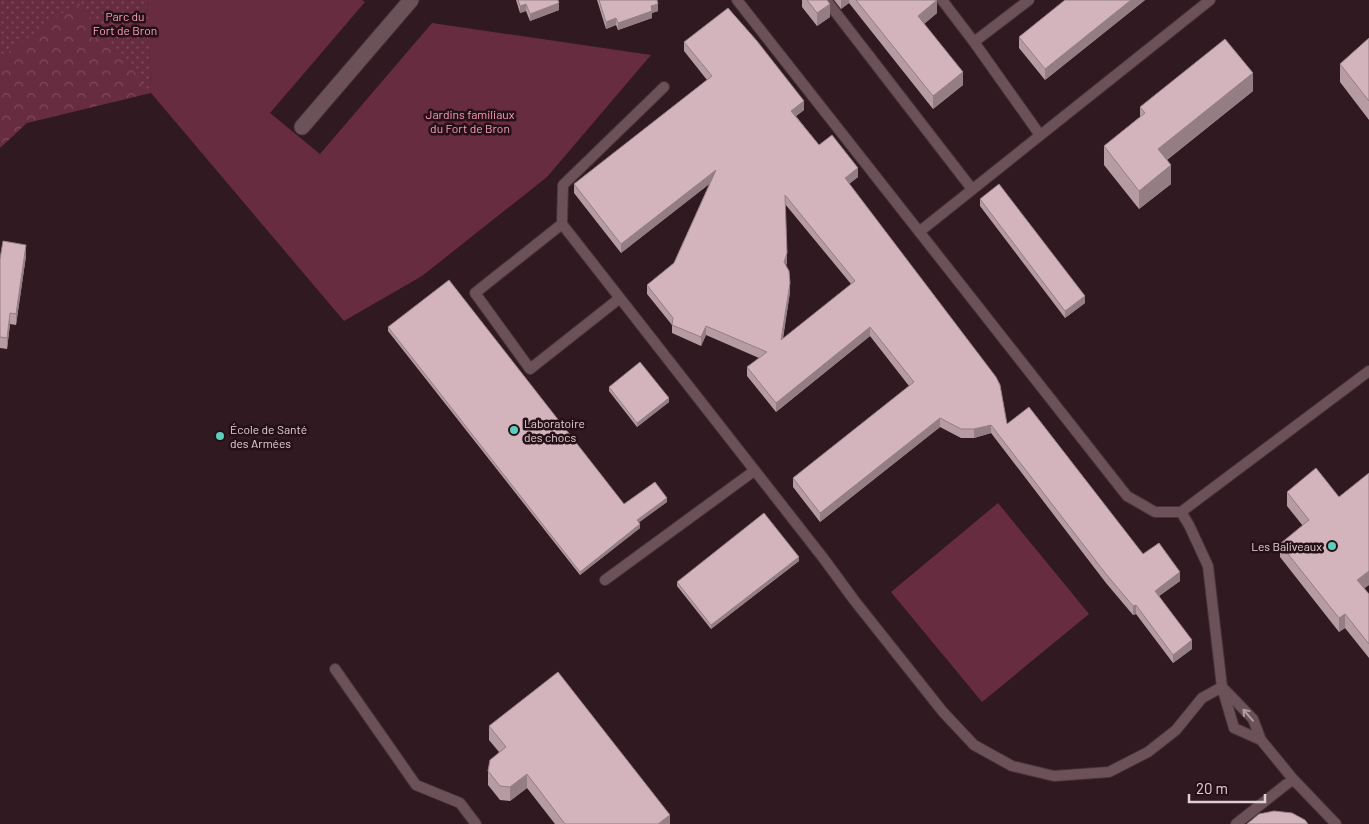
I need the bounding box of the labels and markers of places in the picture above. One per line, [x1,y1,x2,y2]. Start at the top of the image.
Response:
place label: Laboratoire des chocs [524,416,585,444]
place label: École de Santé des Armées [230,422,307,450]
marker: Laboratoire des chocs [508,424,520,436]
marker: École de Santé des Armées [214,430,226,442]
place label: Les Baliveaux [1251,539,1322,553]
marker: Les Baliveaux [1326,540,1338,552]

